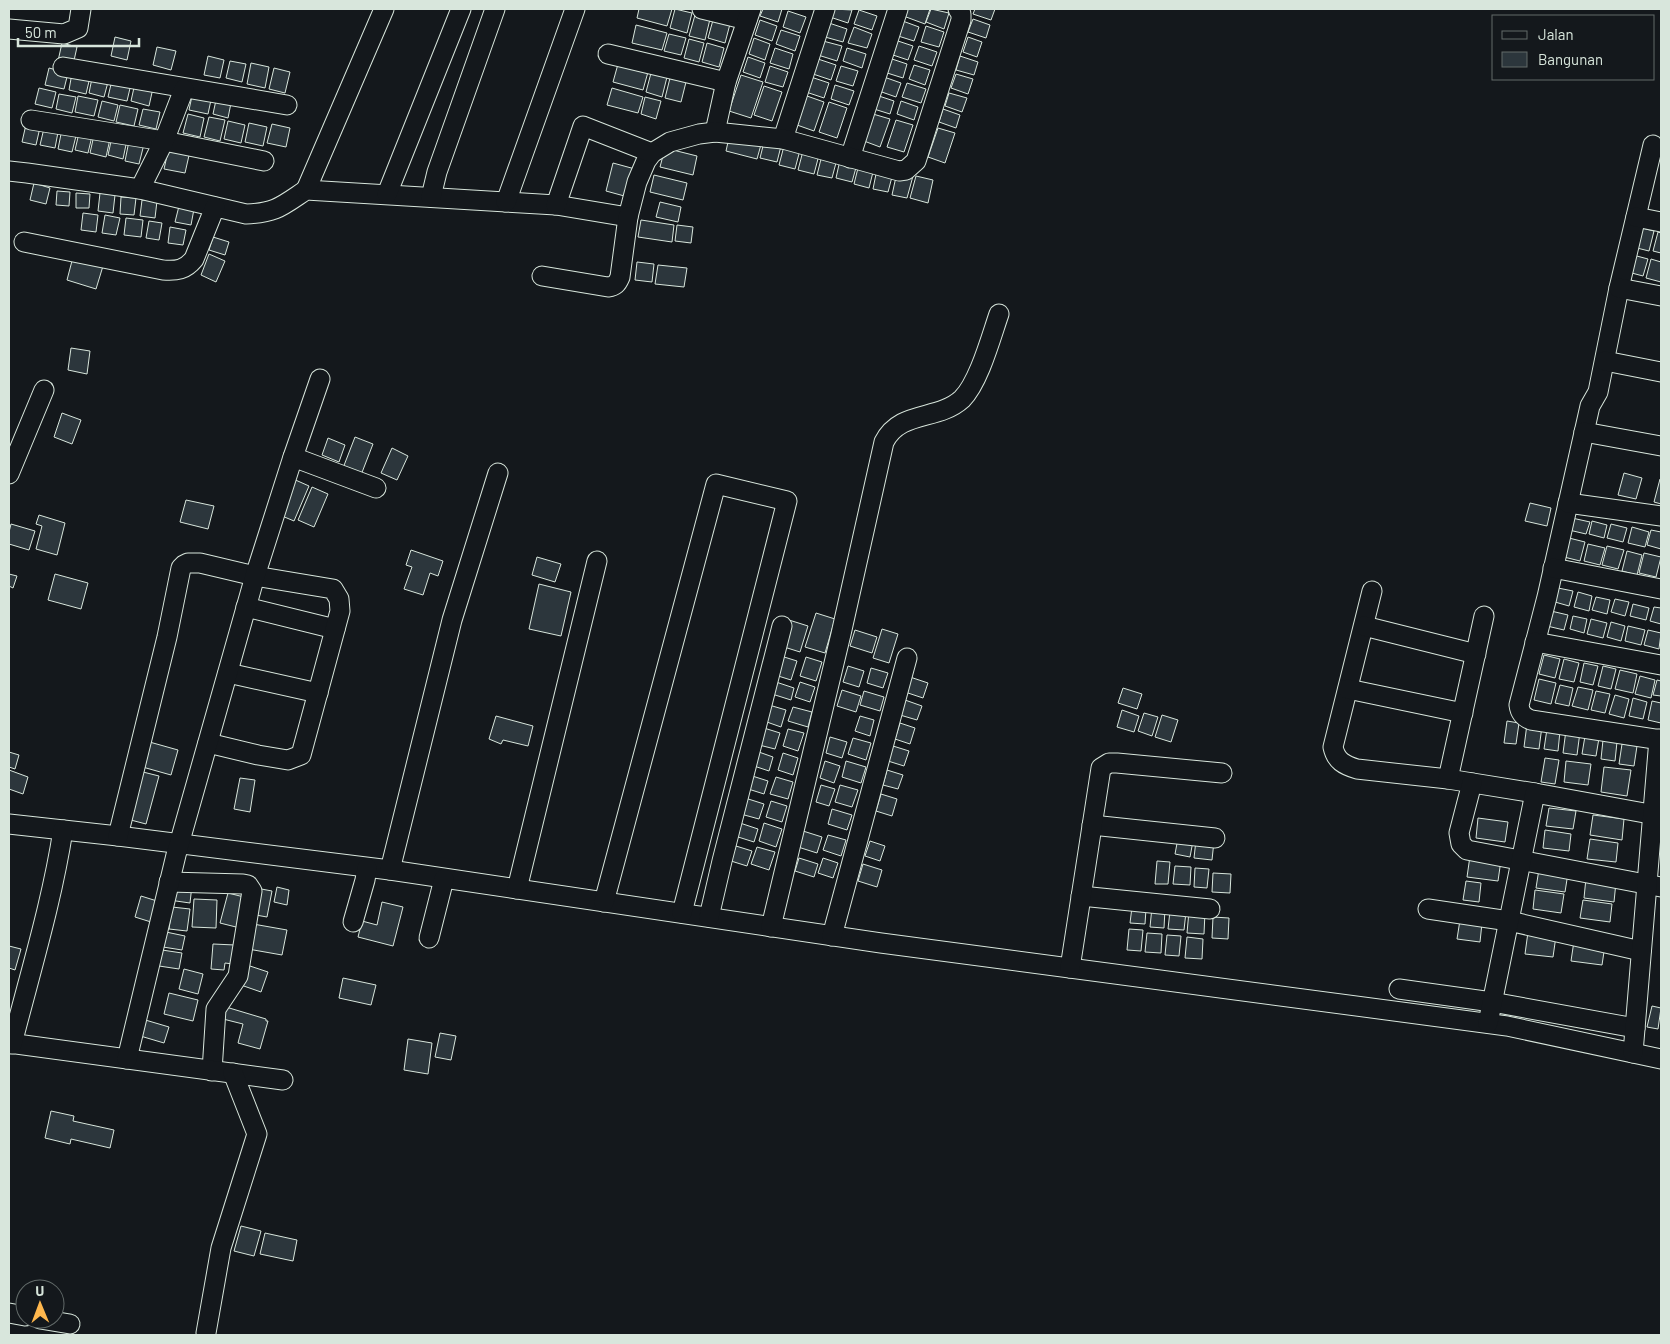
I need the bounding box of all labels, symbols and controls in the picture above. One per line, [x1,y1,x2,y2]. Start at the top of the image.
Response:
scale bar [18,15,139,47]
legend [1492,15,1655,80]
text: 50 m [25,23,57,41]
text: Jalan [1538,25,1574,43]
text: Bangunan [1538,50,1603,68]
north arrow [15,1279,65,1329]
text: U [35,1282,45,1299]

